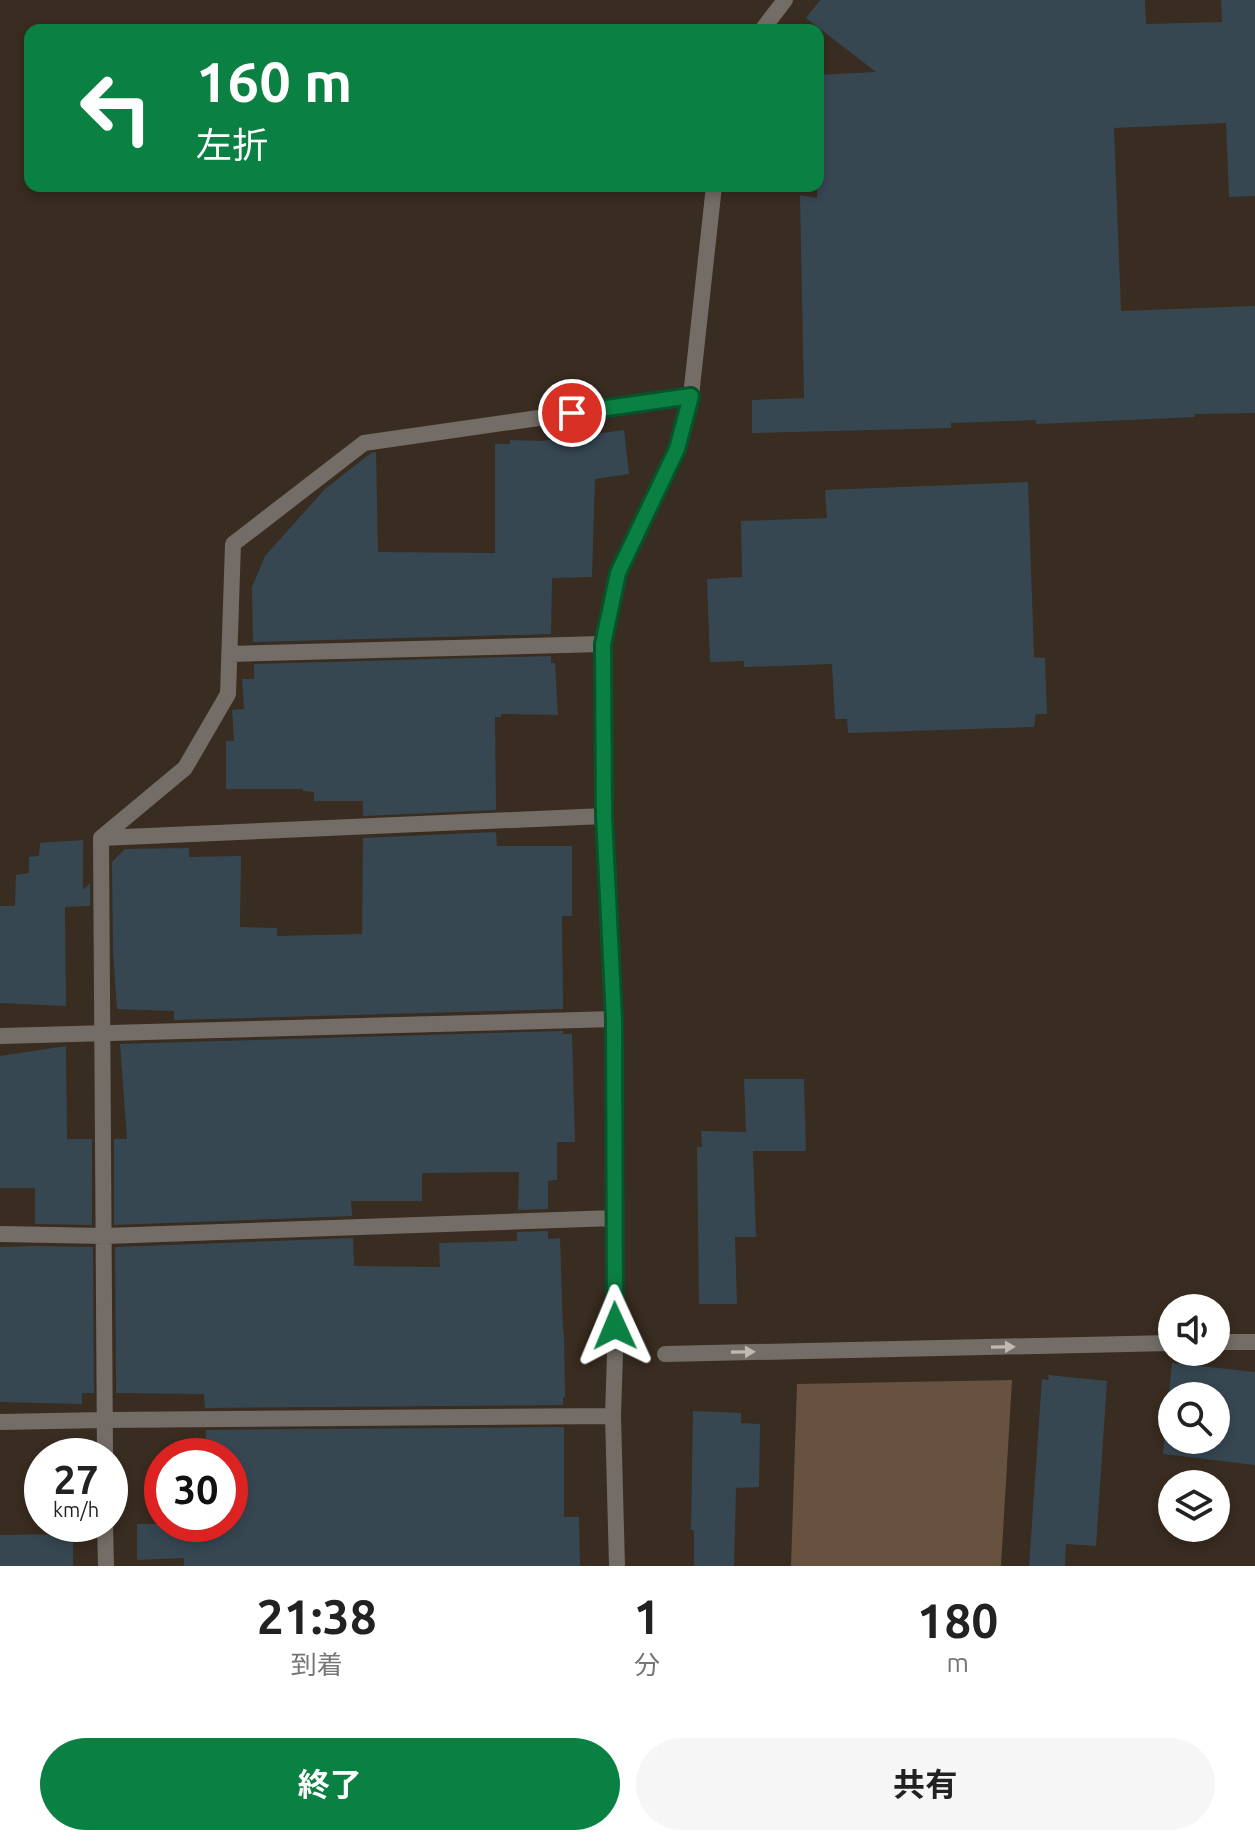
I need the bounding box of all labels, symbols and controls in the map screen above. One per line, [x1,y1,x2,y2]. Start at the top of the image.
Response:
text: 160 m [196,50,352,113]
icon: left [64,56,168,160]
text: 左折 [196,124,268,165]
pin [538,379,606,447]
icon: arrive [550,391,594,435]
position arrow [573,1284,657,1368]
map controls [1158,1294,1230,1542]
button: sound [1158,1294,1230,1366]
one-way arrow [991,1340,1016,1353]
one-way arrow [731,1346,756,1358]
button: search [1158,1382,1230,1454]
speed limit sign: 30 [144,1438,248,1542]
text: 27 [53,1457,99,1502]
button: layers [1158,1470,1230,1542]
text: km/h [53,1498,99,1521]
text: 21:38 [257,1589,377,1643]
text: 1 [633,1589,660,1643]
text: 180 [917,1593,998,1647]
text: m [946,1648,969,1677]
text: 到着 [291,1650,343,1679]
text: 分 [634,1650,660,1679]
button: 終了 [40,1738,620,1830]
button: 共有 [636,1738,1215,1830]

